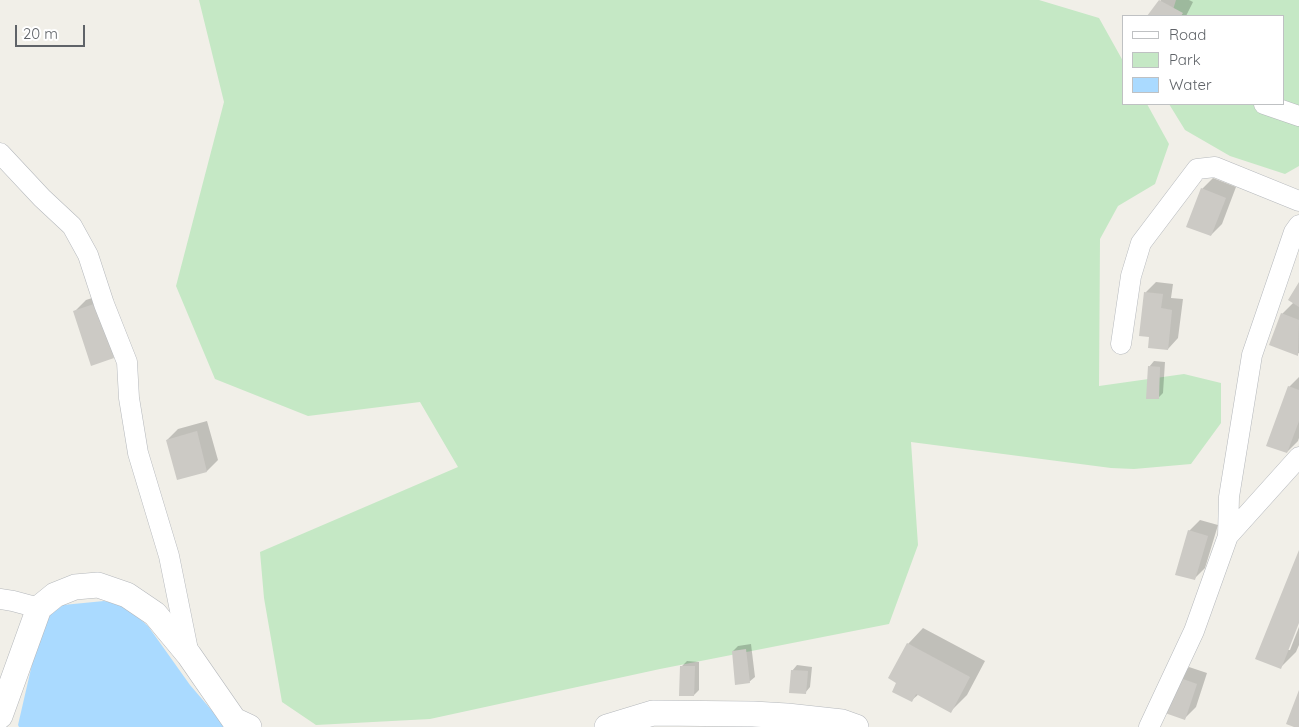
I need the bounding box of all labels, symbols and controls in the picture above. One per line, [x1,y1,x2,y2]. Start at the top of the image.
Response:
scale bar [18,15,88,47]
legend [1122,15,1284,105]
text: 20 m [23,24,58,43]
text: Road [1169,25,1206,44]
text: Park [1169,50,1201,69]
text: Water [1169,75,1212,94]

